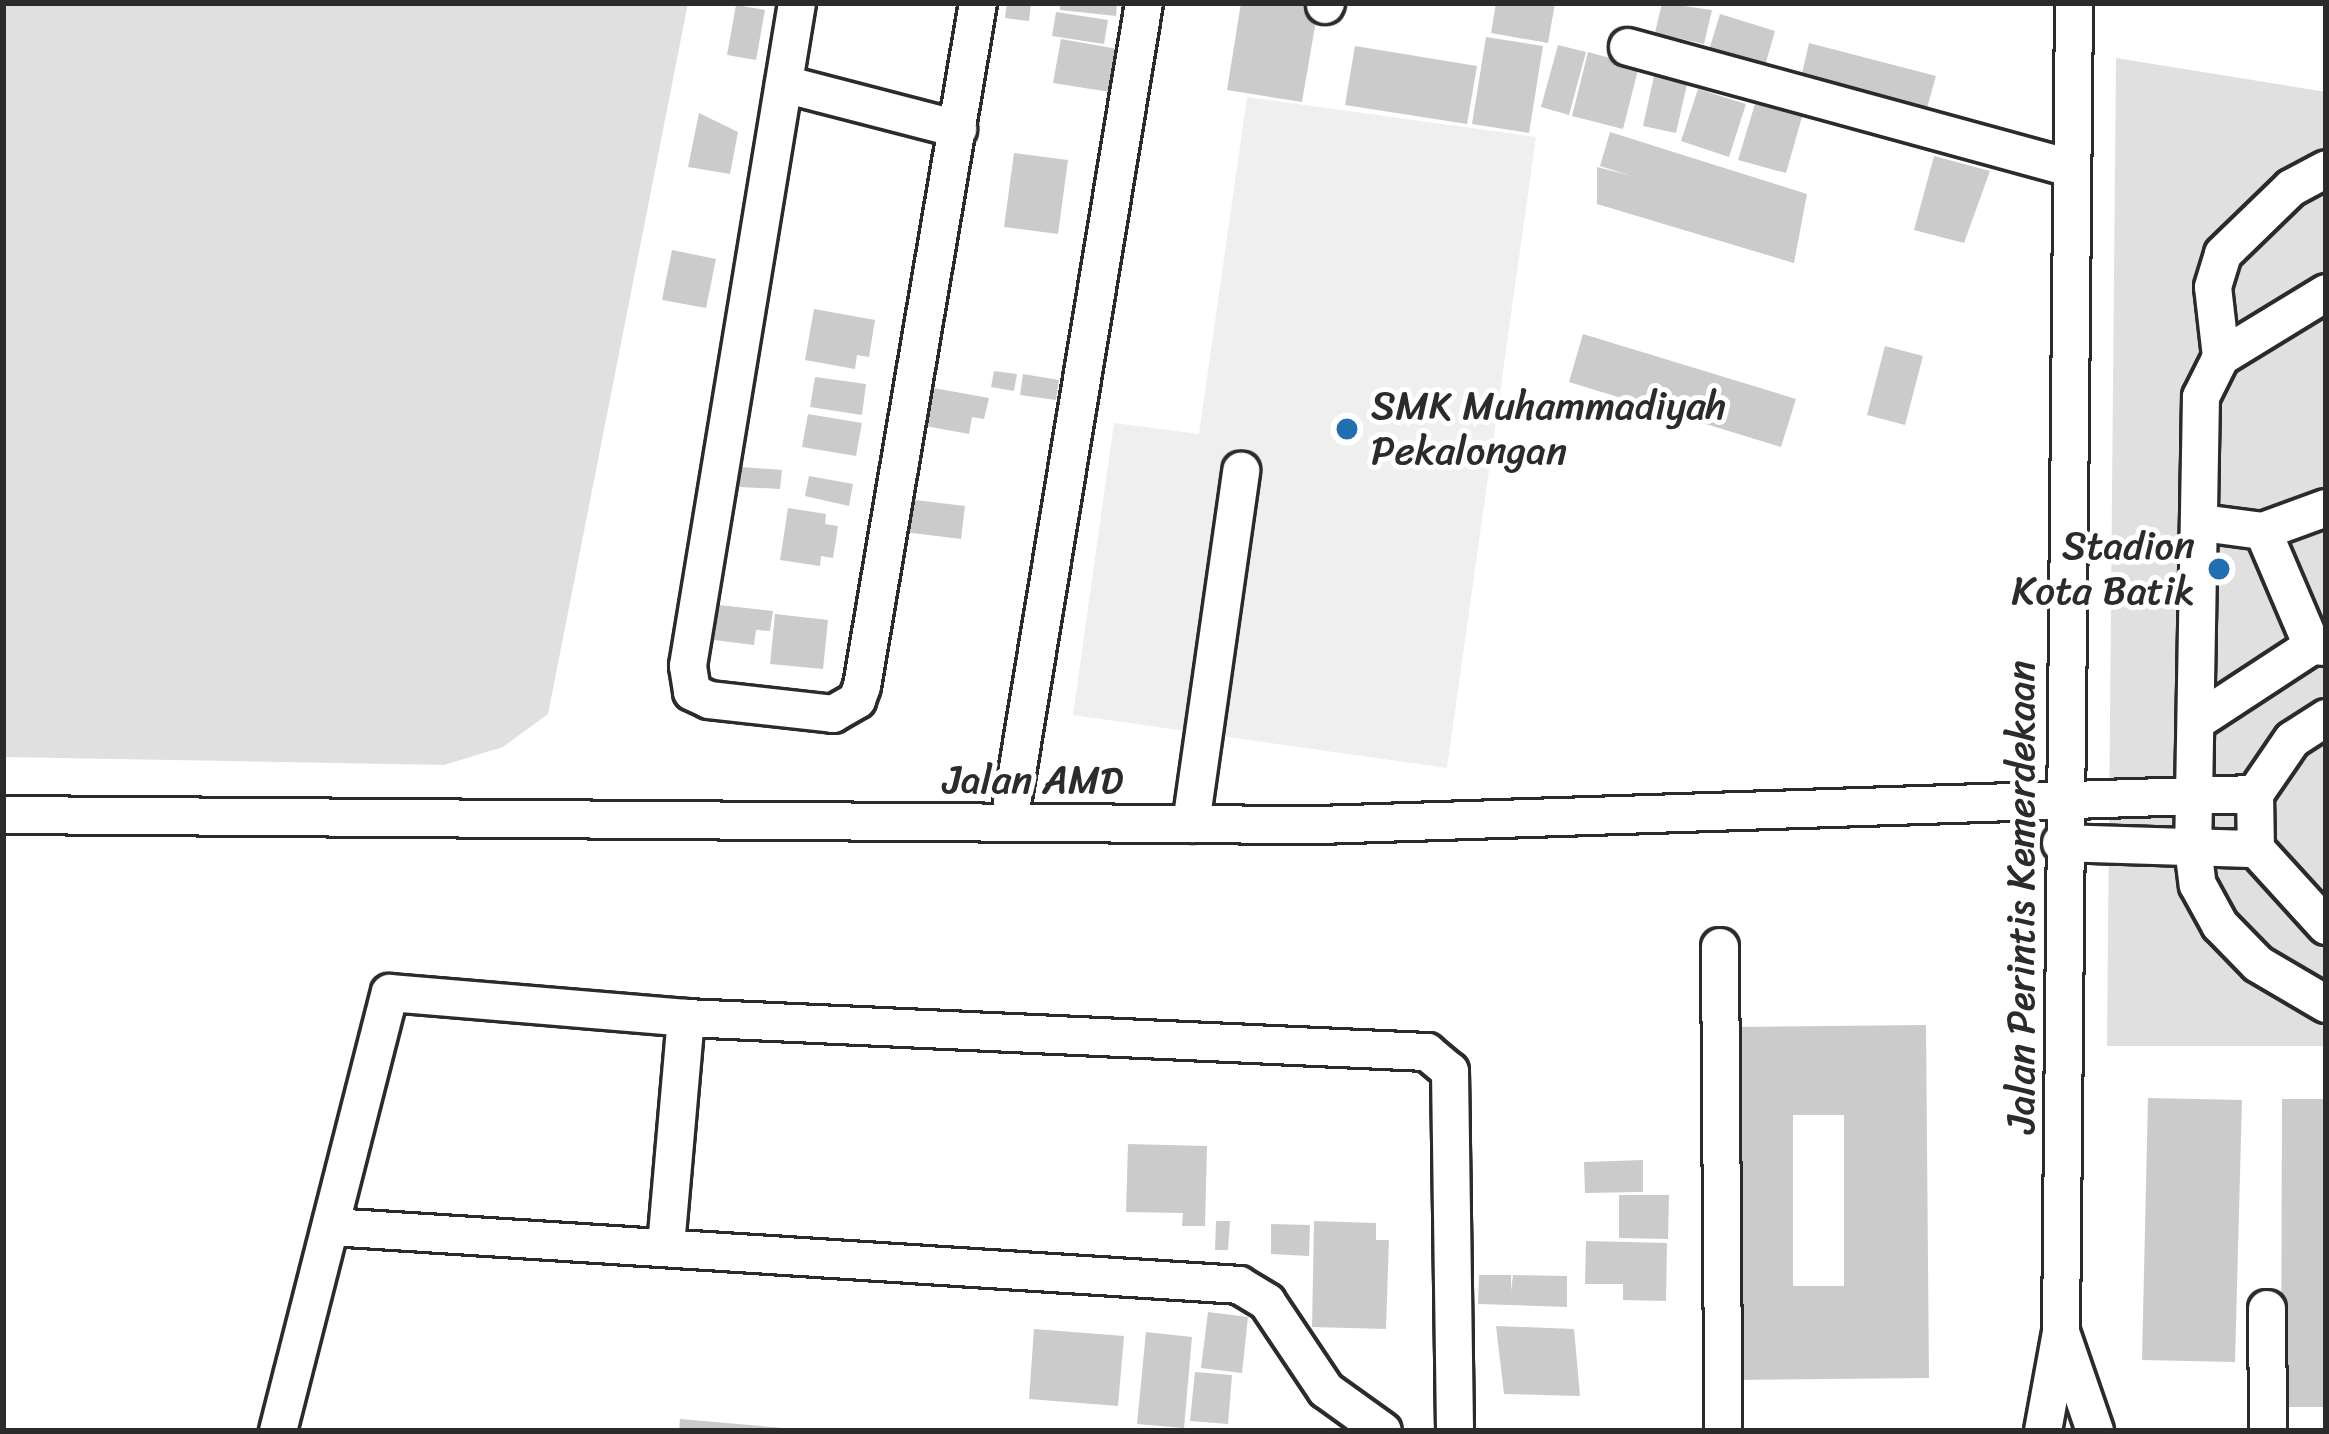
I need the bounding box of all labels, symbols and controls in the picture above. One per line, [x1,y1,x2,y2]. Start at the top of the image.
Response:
place label: SMK Muhammadiyah Pekalongan [1371,384,1726,475]
marker: SMK Muhammadiyah Pekalongan [1334,416,1360,442]
place label: Stadion Kota Batik [2012,524,2195,615]
marker: Stadion Kota Batik [2206,556,2232,582]
street label: Jalan Perintis Kemerdekaan [1998,659,2044,1135]
street label: Jalan AMD [943,757,1123,803]

